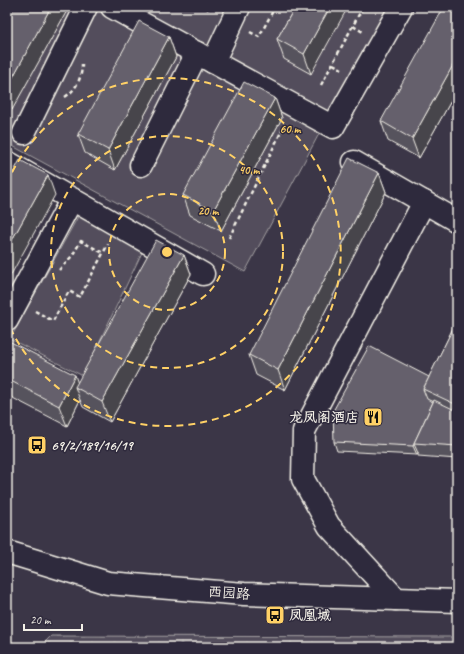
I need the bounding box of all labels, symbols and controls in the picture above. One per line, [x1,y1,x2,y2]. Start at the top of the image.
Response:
text: 60 m [280,121,302,137]
text: 40 m [239,162,260,178]
text: 20 m [198,203,219,219]
centre of rings [160,245,174,259]
restaurant icon: 龙凤阁酒店 [362,406,384,428]
place label: 龙凤阁酒店 [289,409,359,426]
bus stop icon: 69/2/189/16/19 [26,434,48,456]
place label: 69/2/189/16/19 [51,437,134,454]
street label: 西园路 [207,583,251,603]
bus stop icon: 凤凰城 [264,604,286,626]
scale bar [24,606,82,632]
place label: 凤凰城 [289,607,331,624]
text: 20 m [30,612,52,628]

